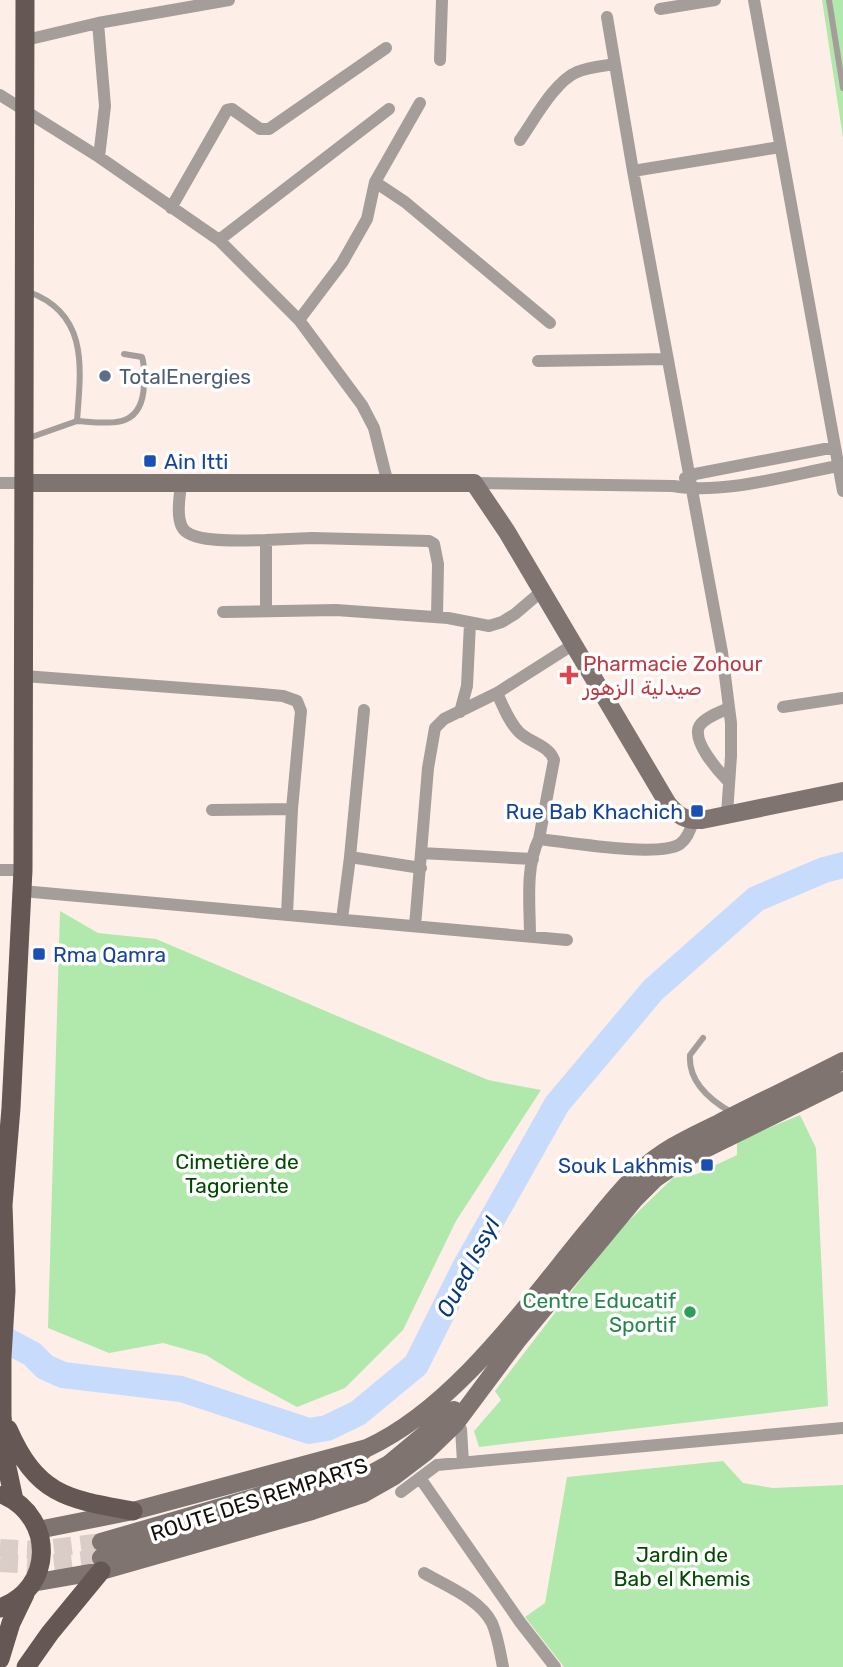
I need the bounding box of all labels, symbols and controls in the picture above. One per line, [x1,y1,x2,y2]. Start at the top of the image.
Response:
place label: TotalEnergies [119,364,251,389]
marker: TotalEnergies [97,368,113,384]
place label: Ain Itti [164,449,228,474]
marker: Ain Itti [142,453,158,469]
place label: Pharmacie Zohour صيدلية الزهور [581,651,762,700]
marker: Pharmacie Zohour صيدلية الزهور [561,667,577,683]
place label: Rue Bab Khachich [506,799,683,824]
marker: Rue Bab Khachich [689,803,705,819]
place label: Rma Qamra [53,942,166,967]
marker: Rma Qamra [31,946,47,962]
park label: Cimetière de Tagoriente [175,1149,299,1198]
place label: Souk Lakhmis [558,1153,693,1178]
marker: Souk Lakhmis [699,1157,715,1173]
water label: Oued Issyl [430,1212,506,1322]
place label: Centre Educatif Sportif [523,1288,676,1337]
marker: Centre Educatif Sportif [682,1304,698,1320]
street label: ROUTE DES REMPARTS [147,1452,371,1546]
park label: Jardin de Bab el Khemis [614,1542,750,1591]

